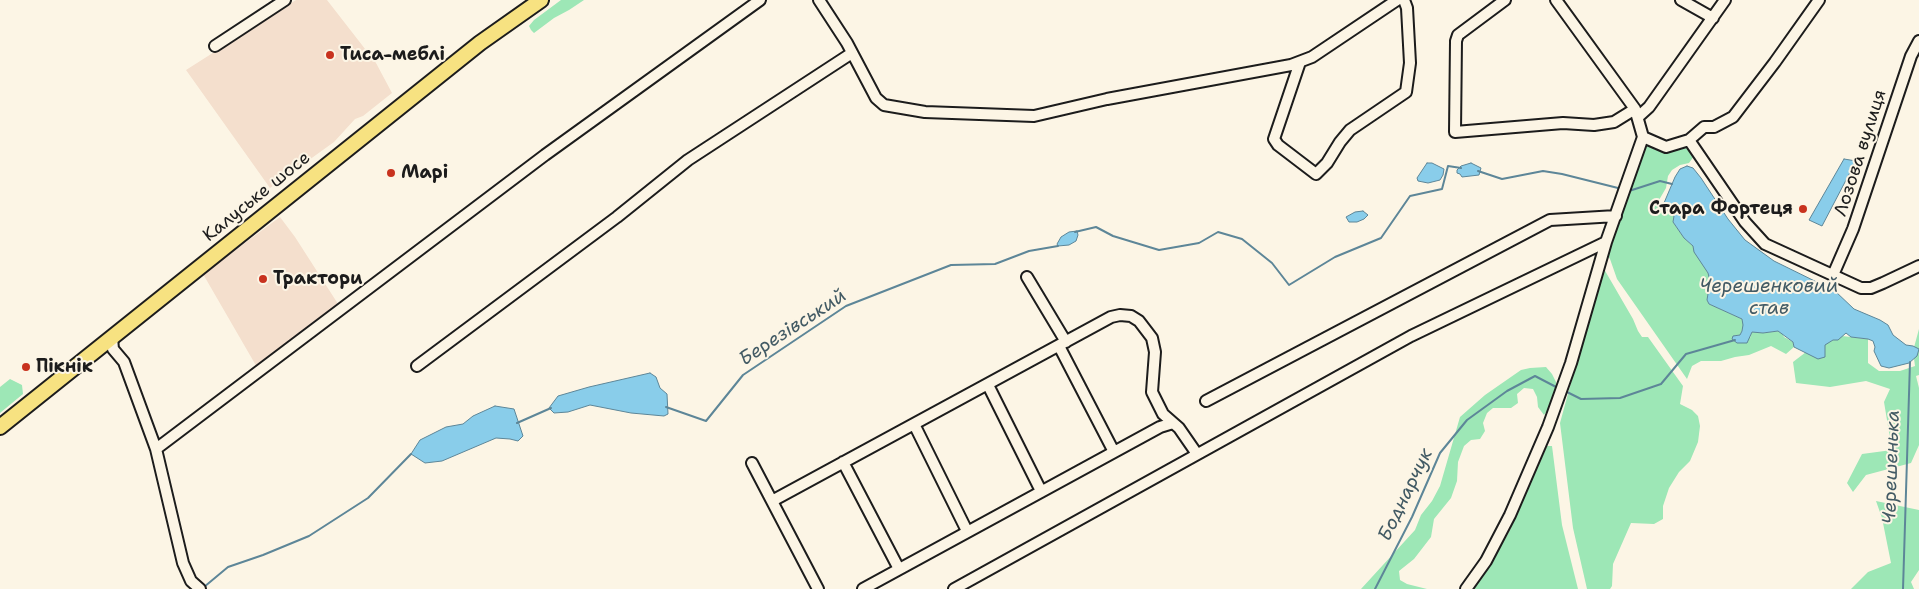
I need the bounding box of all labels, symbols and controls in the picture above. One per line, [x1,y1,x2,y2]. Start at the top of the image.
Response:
place label: Тиса-меблі [340,44,445,66]
marker: Тиса-меблі [324,49,336,61]
street label: Лозова вулиця [1830,87,1892,219]
street label: Калуське шосе [199,147,315,247]
place label: Марі [401,162,448,184]
marker: Марі [385,167,397,179]
place label: Стара Фортеця [1649,198,1793,220]
marker: Стара Фортеця [1797,203,1809,215]
place label: Трактори [273,268,363,290]
marker: Трактори [257,273,269,285]
water label: Черешенковий став [1700,276,1838,320]
water label: Березівський [735,285,851,371]
place label: Пікнік [36,356,93,378]
marker: Пікнік [20,361,32,373]
water label: Черешенька [1879,410,1905,524]
water label: Боднарчук [1374,445,1438,545]

